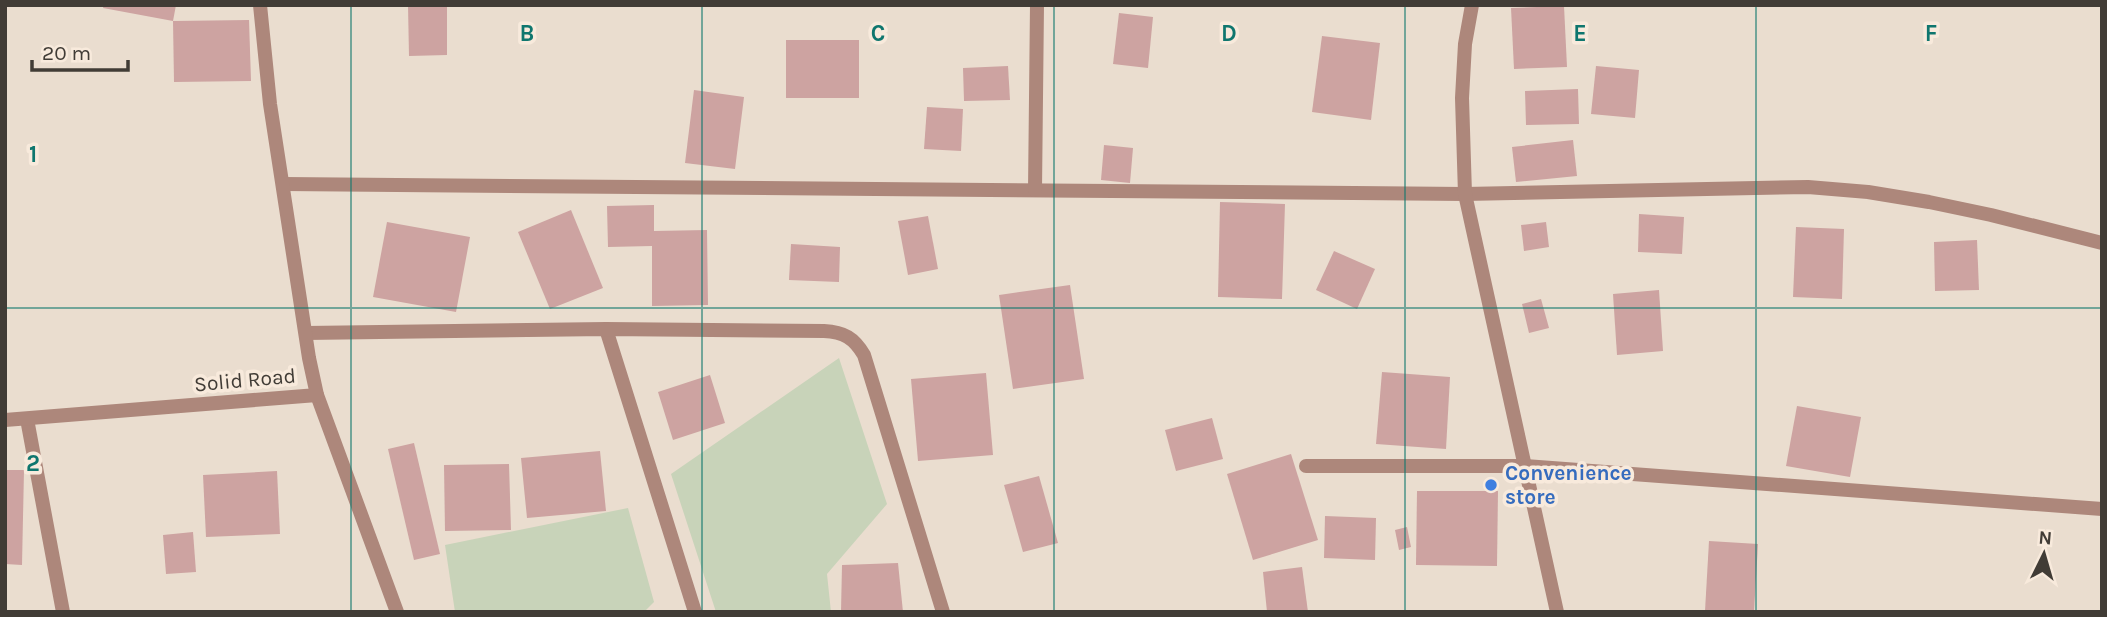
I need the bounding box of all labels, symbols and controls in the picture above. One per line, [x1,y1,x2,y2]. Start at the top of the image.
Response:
text: B [520,20,534,47]
text: C [871,20,885,47]
text: D [1221,20,1237,47]
text: E [1573,20,1587,47]
text: F [1925,20,1937,47]
scale bar [32,28,128,72]
text: 20 m [42,41,91,65]
text: 1 [29,141,37,168]
street label: Solid Road [193,364,297,396]
text: 2 [26,450,40,477]
place label: Convenience store [1505,461,1632,509]
marker: Convenience store [1483,477,1499,493]
north arrow [2009,519,2079,589]
text: N [2038,527,2053,550]

